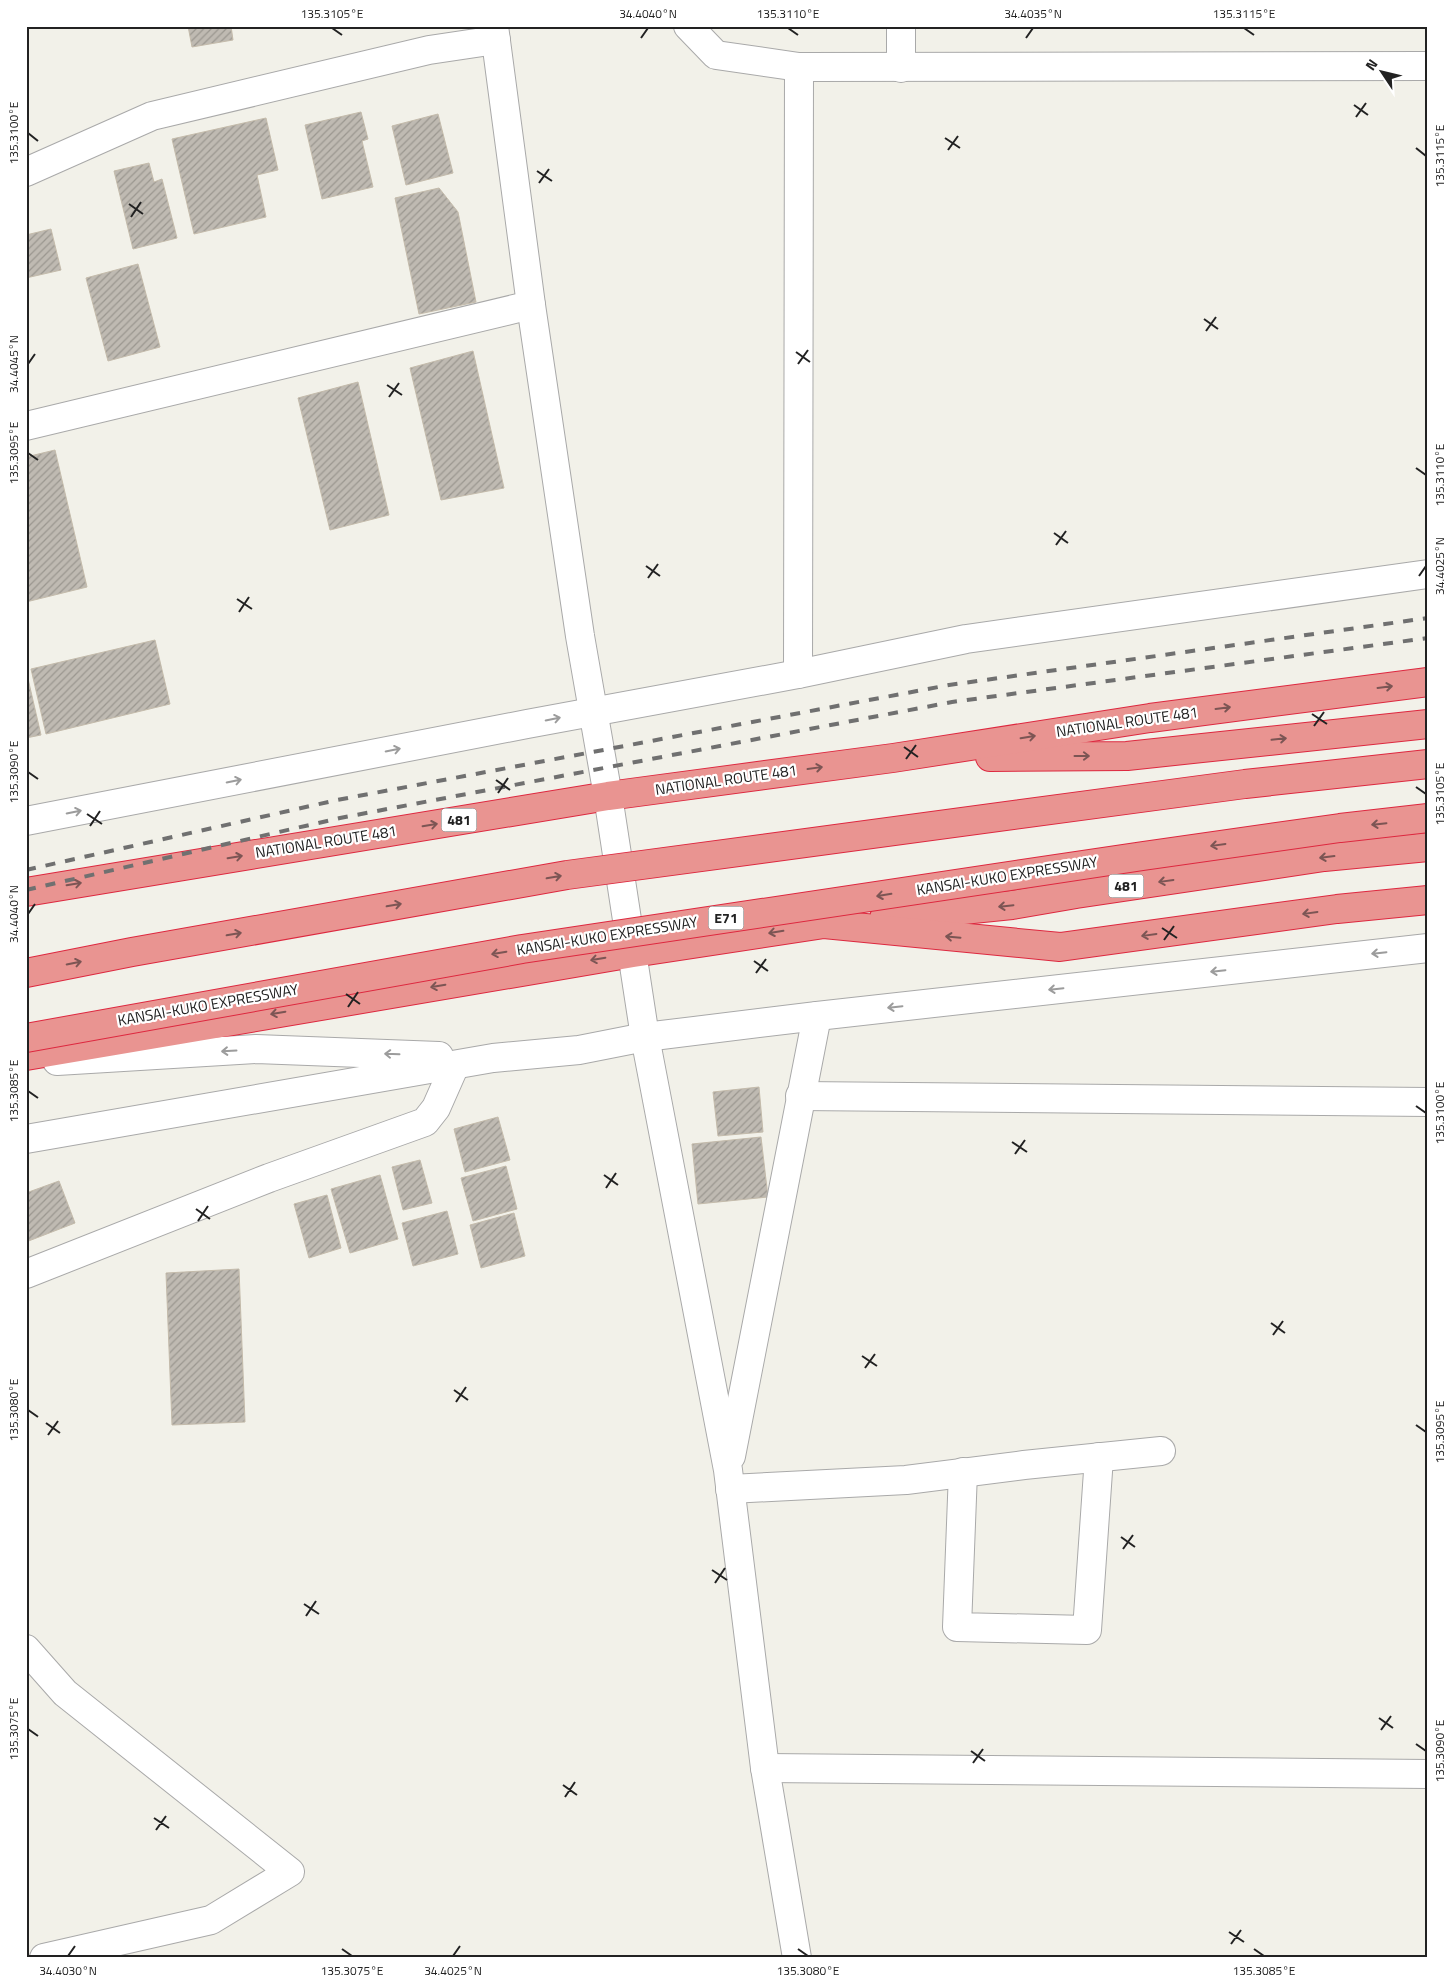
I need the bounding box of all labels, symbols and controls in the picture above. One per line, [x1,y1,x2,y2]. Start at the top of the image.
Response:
text: 135.3105°E [301,4,364,23]
text: 34.4040°N [619,4,677,23]
text: 135.3110°E [757,4,820,23]
text: 34.4035°N [1004,4,1062,23]
text: 135.3115°E [1213,4,1276,23]
north arrow [1356,48,1406,98]
text: N [1360,54,1382,74]
text: 135.3100°E [4,101,23,165]
text: 135.3115°E [1430,124,1449,188]
text: 34.4045°N [4,335,23,393]
text: 135.3095°E [4,421,23,485]
text: 135.3110°E [1430,443,1449,507]
text: 34.4025°N [1430,537,1449,595]
one-way arrow [1376,682,1392,692]
street label: NATIONAL ROUTE 481 [1055,700,1199,743]
one-way arrow [1215,703,1231,713]
one-way arrow [544,713,560,723]
one-way arrow [1020,731,1036,741]
one-way arrow [1271,735,1287,744]
text: 135.3090°E [4,740,23,804]
one-way arrow [385,744,401,754]
one-way arrow [1074,751,1090,761]
street label: NATIONAL ROUTE 481 [654,758,798,801]
text: 135.3105°E [1430,762,1449,826]
one-way arrow [807,763,823,773]
one-way arrow [225,775,241,785]
one-way arrow [66,806,82,816]
road number: 481 [442,808,476,832]
street label: NATIONAL ROUTE 481 [254,819,398,864]
one-way arrow [421,819,437,829]
one-way arrow [1372,819,1388,828]
one-way arrow [1211,840,1227,850]
street label: KANSAI-KUKO EXPRESSWAY [915,850,1099,901]
one-way arrow [226,852,242,862]
one-way arrow [1319,852,1335,862]
one-way arrow [545,871,561,881]
road number: 481 [1108,874,1144,898]
one-way arrow [1159,876,1175,886]
one-way arrow [66,878,82,888]
text: 34.4040°N [4,885,23,943]
one-way arrow [877,890,893,900]
one-way arrow [386,900,402,910]
one-way arrow [998,901,1014,911]
road number: E71 [708,906,744,930]
one-way arrow [1302,908,1318,918]
street label: KANSAI-KUKO EXPRESSWAY [515,910,699,961]
one-way arrow [769,927,785,937]
one-way arrow [226,928,242,938]
one-way arrow [1141,930,1157,940]
one-way arrow [945,932,961,941]
one-way arrow [1372,948,1388,958]
one-way arrow [491,949,507,959]
one-way arrow [591,955,607,965]
one-way arrow [66,958,82,968]
one-way arrow [1210,966,1226,976]
street label: KANSAI-KUKO EXPRESSWAY [116,977,300,1032]
one-way arrow [430,982,446,992]
one-way arrow [1049,984,1065,994]
one-way arrow [887,1002,903,1012]
one-way arrow [270,1009,286,1019]
one-way arrow [222,1046,238,1055]
one-way arrow [384,1050,400,1059]
text: 135.3085°E [4,1059,23,1123]
text: 135.3100°E [1430,1081,1449,1145]
text: 135.3080°E [4,1378,23,1442]
text: 135.3095°E [1430,1400,1449,1464]
text: 135.3075°E [4,1697,23,1761]
text: 135.3090°E [1430,1719,1449,1783]
text: 34.4030°N [39,1961,97,1980]
text: 135.3075°E [321,1961,384,1980]
text: 34.4025°N [424,1961,482,1980]
text: 135.3080°E [777,1961,840,1980]
text: 135.3085°E [1233,1961,1296,1980]

